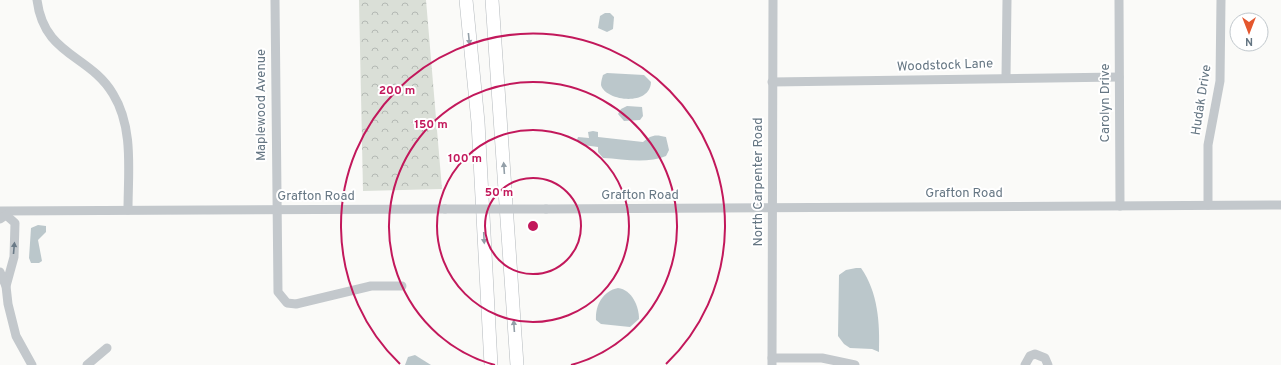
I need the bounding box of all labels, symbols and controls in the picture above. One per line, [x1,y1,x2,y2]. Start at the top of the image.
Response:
north arrow [1229,12,1269,52]
one-way arrow [466,33,473,45]
text: N [1245,34,1253,48]
street label: Maplewood Avenue [254,49,270,161]
street label: Woodstock Lane [897,56,993,76]
street label: Carolyn Drive [1098,64,1114,143]
street label: Hudak Drive [1189,64,1215,136]
text: 200 m [379,83,415,99]
text: 150 m [414,117,448,133]
street label: North Carpenter Road [751,117,767,247]
text: 100 m [448,151,482,167]
one-way arrow [501,162,508,174]
text: 50 m [485,185,513,201]
street label: Grafton Road [925,186,1003,202]
street label: Grafton Road [601,188,679,204]
street label: Grafton Road [277,189,355,205]
centre of rings [526,219,540,233]
one-way arrow [481,232,487,245]
one-way arrow [11,242,18,254]
one-way arrow [511,320,518,332]

